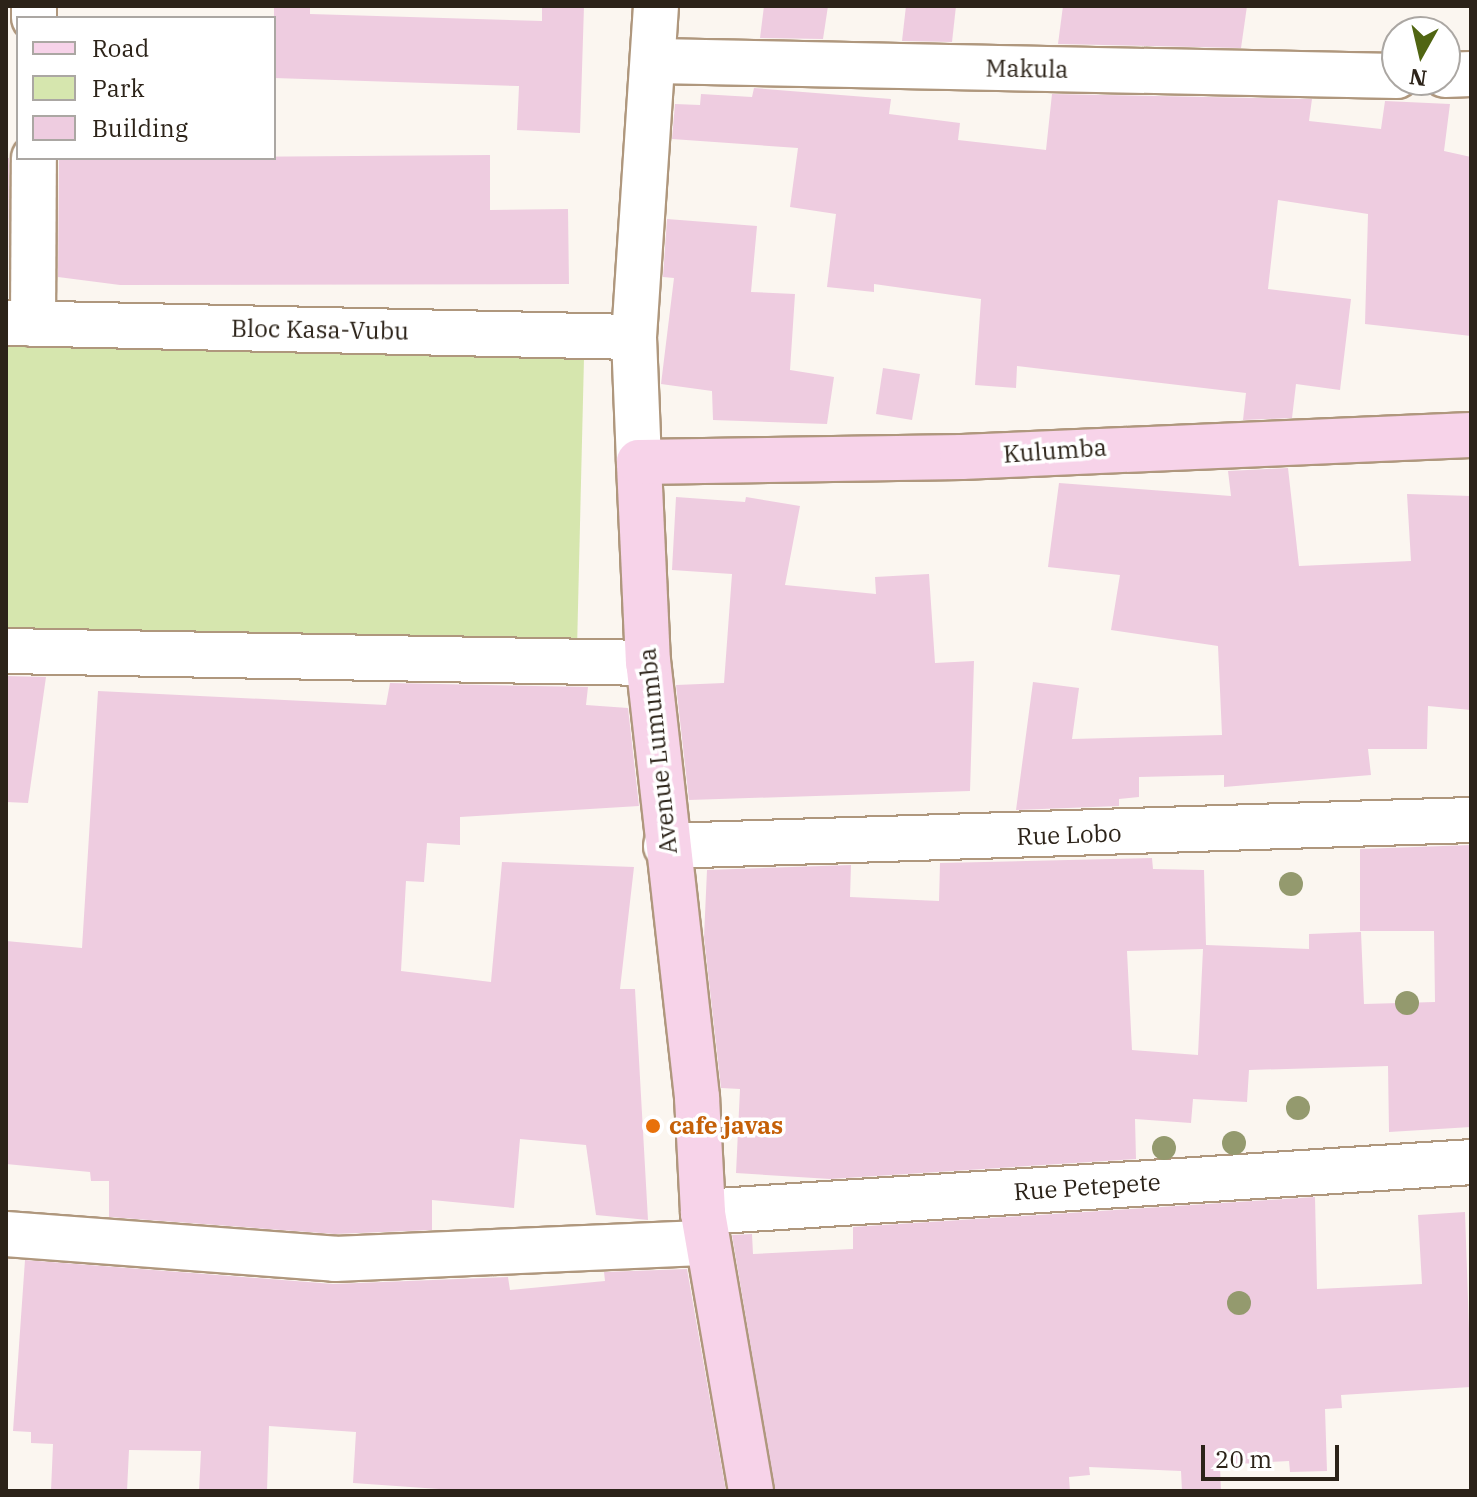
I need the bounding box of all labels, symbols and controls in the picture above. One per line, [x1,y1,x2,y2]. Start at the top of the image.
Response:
legend [16,16,276,160]
north arrow [1381,16,1461,96]
text: Road [92,32,149,64]
street label: Makula [985,54,1069,84]
text: N [1407,63,1429,94]
text: Park [92,72,144,104]
text: Building [92,112,188,144]
street label: Bloc Kasa-Vubu [231,314,409,346]
street label: Kulumba [1002,433,1108,469]
street label: Avenue Lumumba [633,647,683,855]
street label: Rue Lobo [1016,819,1122,851]
place label: cafe javas [669,1112,783,1140]
marker: cafe javas [644,1117,662,1135]
street label: Rue Petepete [1013,1168,1161,1206]
scale bar [1205,1429,1343,1479]
text: 20 m [1215,1443,1272,1475]

